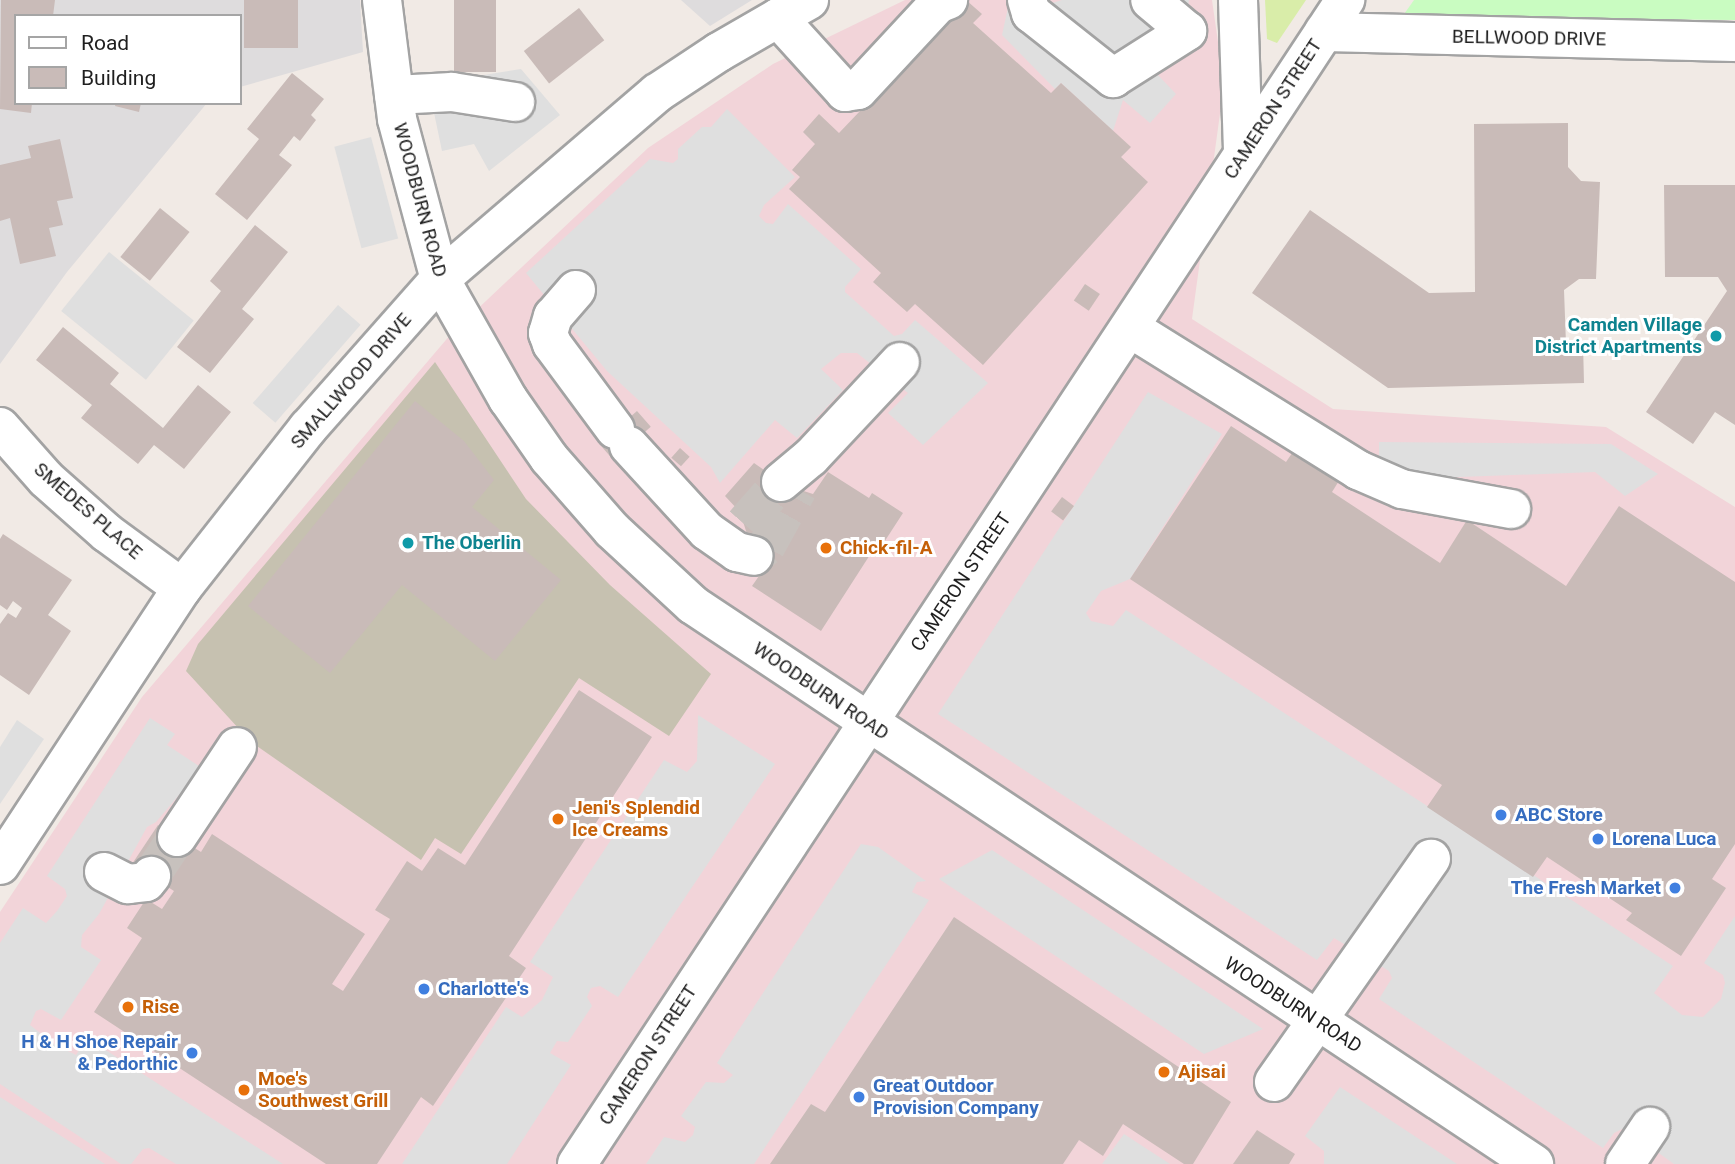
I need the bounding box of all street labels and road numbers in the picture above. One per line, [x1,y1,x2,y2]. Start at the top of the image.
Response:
street label: BELLWOOD DRIVE [1452,25,1606,51]
street label: CAMERON STREET [1219,35,1327,183]
street label: WOODBURN ROAD [388,120,452,280]
street label: SMALLWOOD DRIVE [286,309,416,453]
street label: SMEDES PLACE [29,458,147,564]
street label: CAMERON STREET [906,508,1016,656]
street label: WOODBURN ROAD [749,637,893,745]
street label: WOODBURN ROAD [1220,952,1366,1058]
street label: CAMERON STREET [594,981,702,1129]

